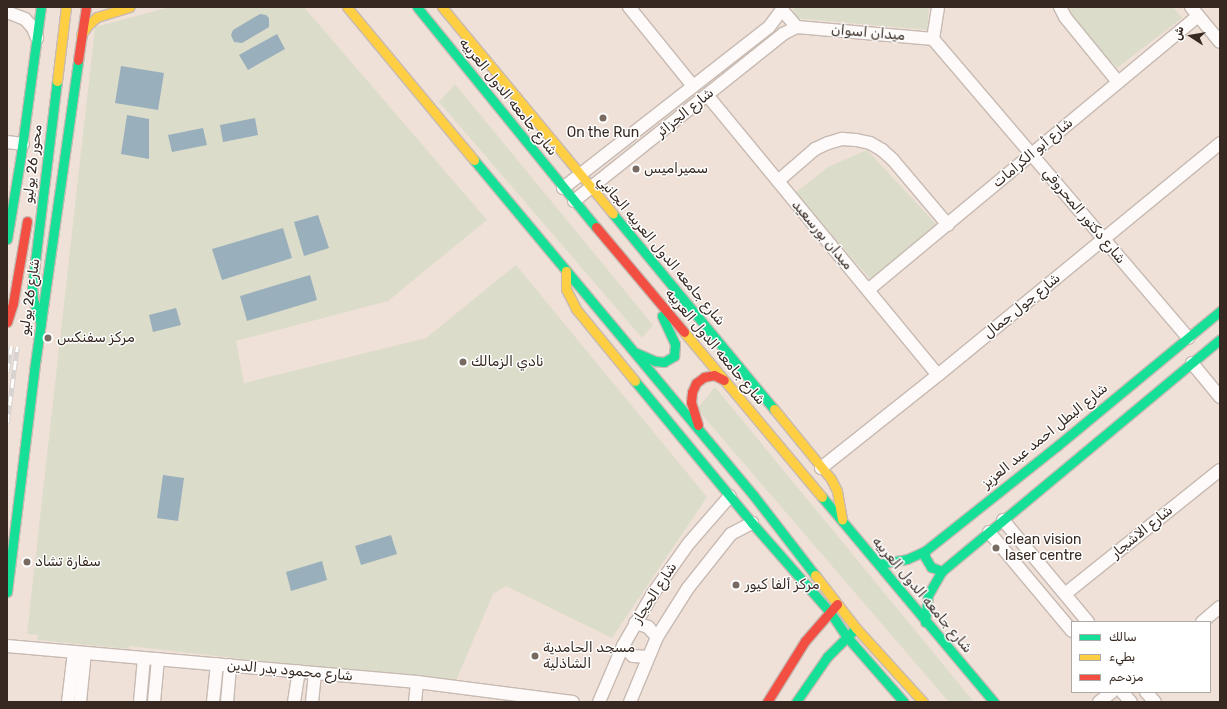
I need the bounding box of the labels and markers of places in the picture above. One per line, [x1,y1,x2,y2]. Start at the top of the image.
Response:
marker: On the Run [598,113,608,123]
place label: On the Run [567,125,639,141]
place label: سميراميس [644,161,708,177]
marker: سميراميس [631,164,641,174]
place label: مركز سفنكس [57,330,135,346]
marker: مركز سفنكس [42,332,54,344]
place label: نادي الزمالك [471,354,544,370]
marker: نادي الزمالك [458,357,468,367]
place label: clean vision laser centre [1005,532,1082,564]
marker: clean vision laser centre [990,542,1002,554]
place label: سفارة تشاد [35,554,101,570]
marker: سفارة تشاد [22,557,32,567]
place label: مركز ألفا كيور [745,577,820,593]
marker: مركز ألفا كيور [730,579,742,591]
place label: مسجد الحامدية الشاذلية [543,640,635,672]
marker: مسجد الحامدية الشاذلية [530,651,540,661]

